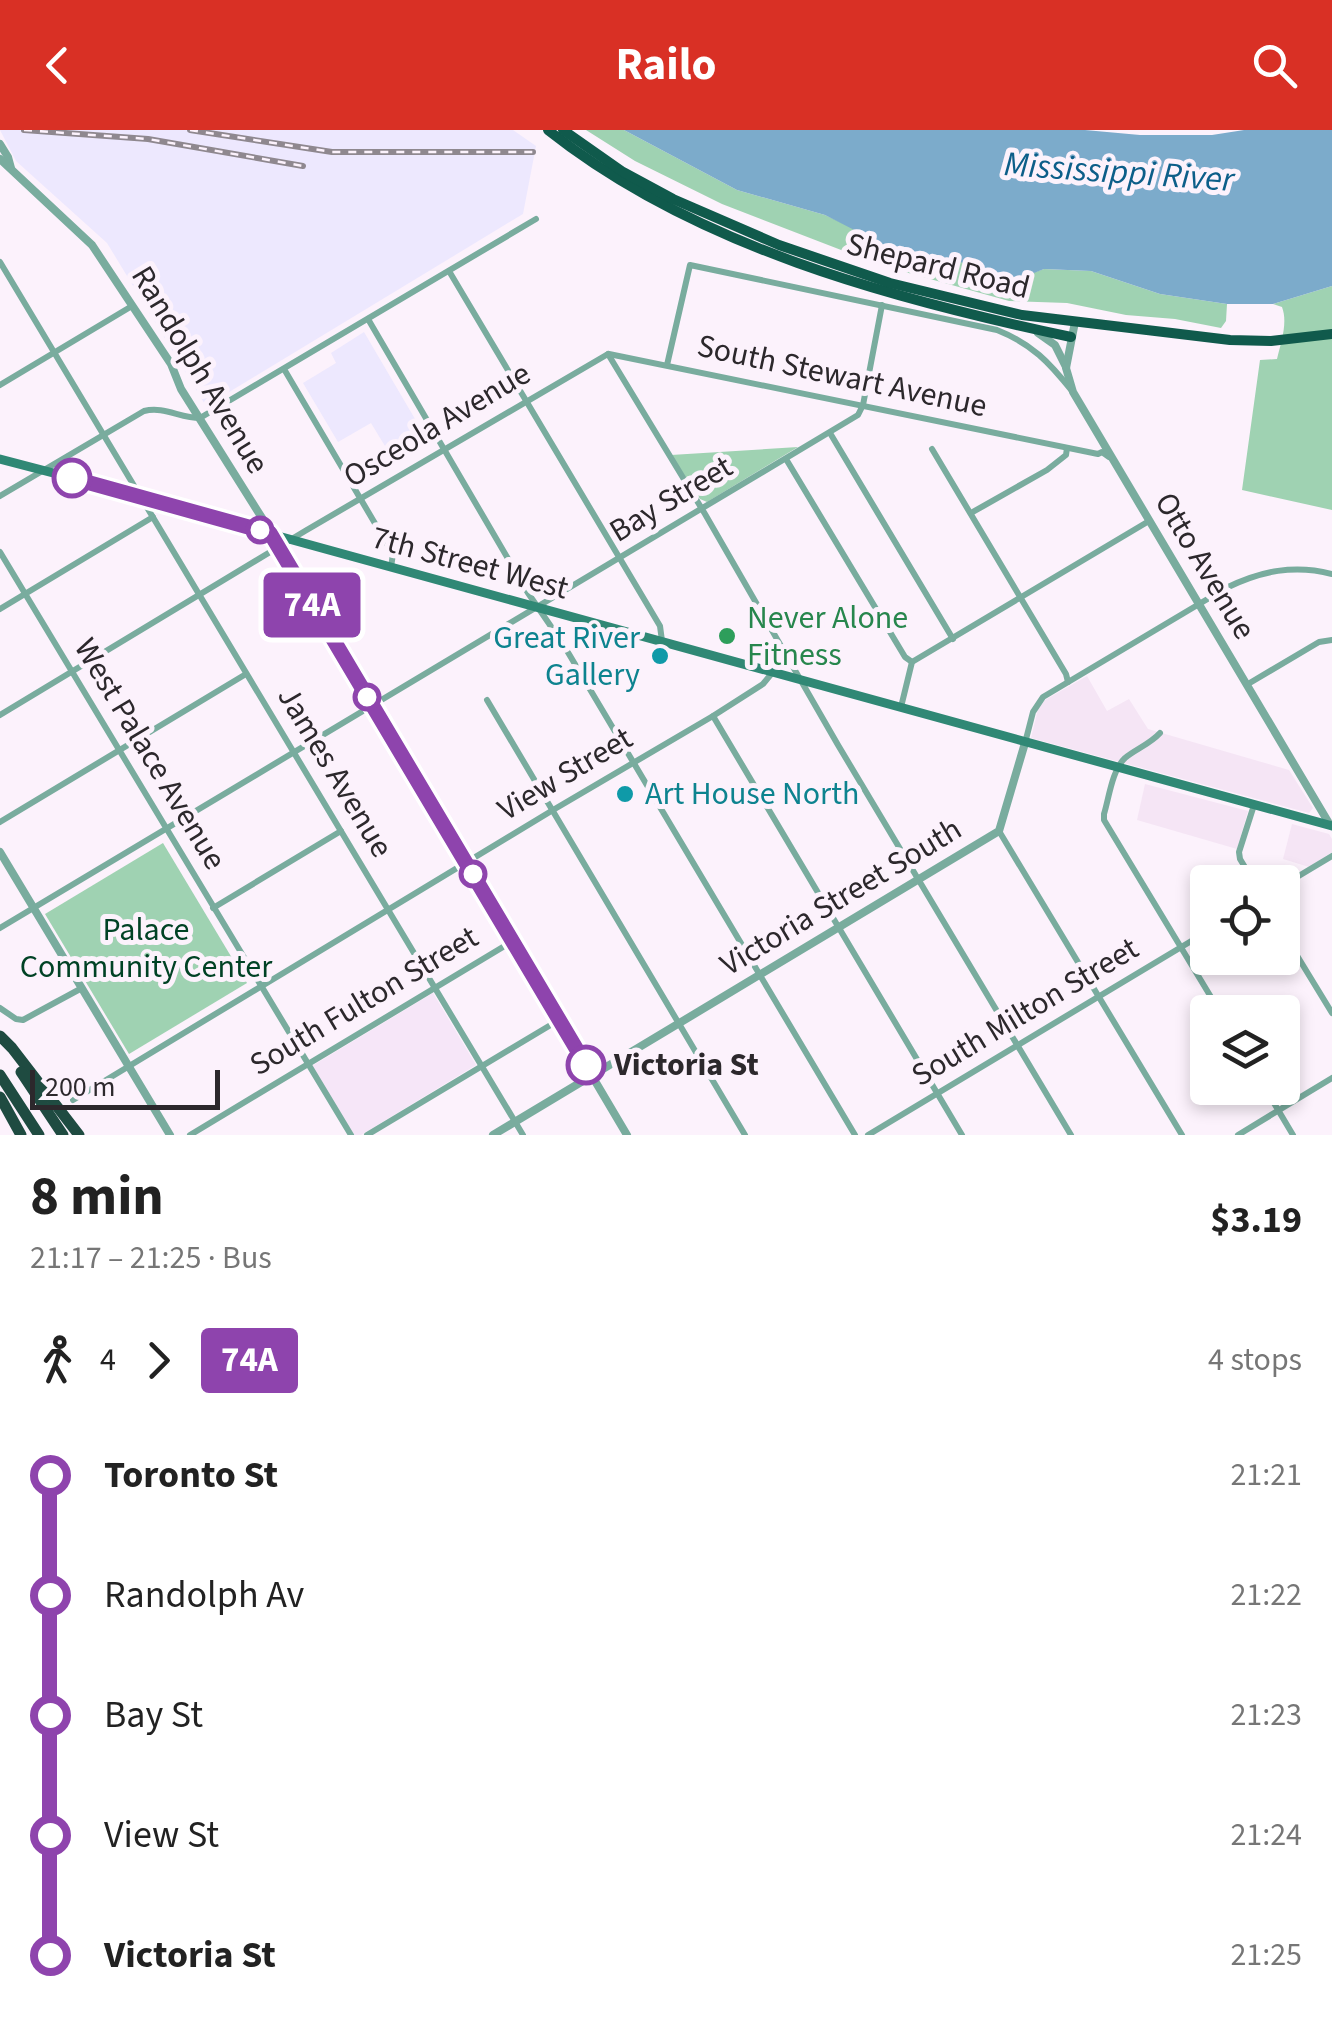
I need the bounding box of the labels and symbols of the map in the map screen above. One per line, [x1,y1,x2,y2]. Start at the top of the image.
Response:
water label: Mississippi River [1002,139,1238,205]
street label: Shepard Road [841,221,1035,311]
street label: Randolph Avenue [120,257,280,483]
street label: South Stewart Avenue [693,323,991,429]
street label: Osceola Avenue [335,351,539,499]
street label: Bay Street [601,444,741,554]
unlabelled marker [53,459,91,497]
street label: Otto Avenue [1143,484,1267,648]
street label: 7th Street West [367,515,574,611]
unlabelled marker [247,517,273,543]
line badge: 74A [254,572,370,638]
place label: Never Alone Fitness [747,595,908,678]
place label: Great River Gallery [493,615,641,698]
marker: Never Alone Fitness [716,625,738,647]
street label: West Palace Avenue [63,629,237,879]
marker: Great River Gallery [649,645,671,667]
street label: James Avenue [266,678,404,866]
unlabelled marker [354,684,380,710]
street label: View Street [489,716,641,832]
place label: Art House North [645,771,859,817]
marker: Art House North [614,783,636,805]
street label: Victoria Street South [712,807,970,987]
unlabelled marker [460,861,486,887]
park label: Palace Community Center [20,907,273,990]
street label: South Fulton Street [241,914,487,1087]
street label: South Milton Street [903,926,1147,1098]
place label: Victoria St [613,1042,759,1088]
marker: Victoria St [567,1046,605,1084]
scale bar [30,1065,220,1110]

